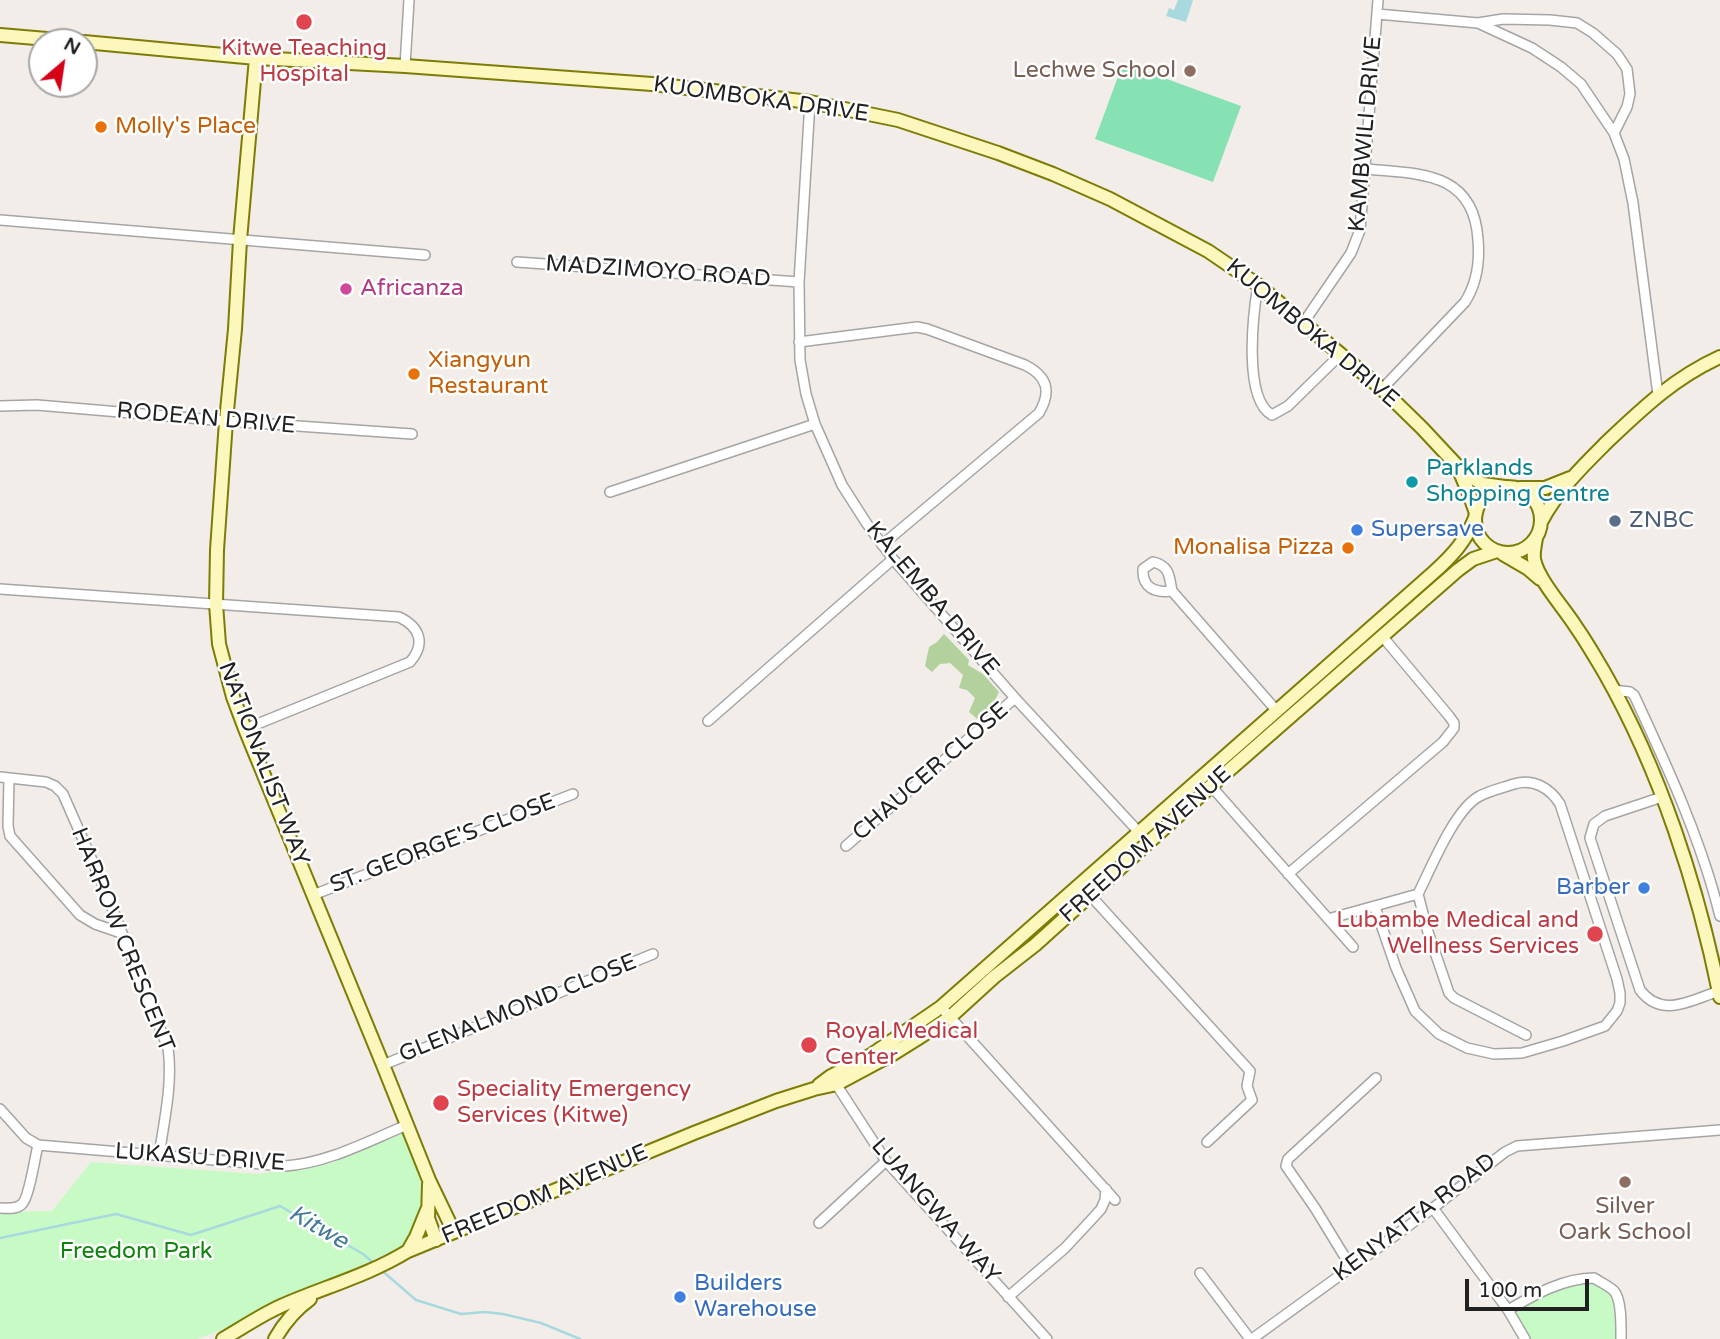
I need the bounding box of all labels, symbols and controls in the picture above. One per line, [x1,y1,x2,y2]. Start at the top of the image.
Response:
marker: Kitwe Teaching Hospital [294,12,314,32]
north arrow [28,28,98,98]
text: N [60,33,84,60]
place label: Kitwe Teaching Hospital [221,35,387,89]
street label: KAMBWILI DRIVE [1344,35,1388,233]
place label: Lechwe School [1012,57,1176,85]
marker: Lechwe School [1182,63,1198,79]
street label: KUOMBOKA DRIVE [651,71,871,129]
place label: Molly's Place [115,113,256,141]
marker: Molly's Place [93,119,109,135]
street label: MADZIMOYO ROAD [544,250,772,294]
street label: KUOMBOKA DRIVE [1220,254,1404,414]
place label: Africanza [360,275,464,303]
marker: Africanza [338,281,354,297]
place label: Xiangyun Restaurant [428,347,548,401]
marker: Xiangyun Restaurant [406,366,422,382]
street label: RODEAN DRIVE [115,397,297,441]
place label: Parklands Shopping Centre [1426,455,1610,509]
marker: Parklands Shopping Centre [1404,474,1420,490]
place label: ZNBC [1629,507,1694,535]
marker: ZNBC [1607,513,1623,529]
place label: Supersave [1371,516,1484,544]
street label: KALEMBA DRIVE [860,517,1004,681]
marker: Supersave [1349,522,1365,538]
place label: Monalisa Pizza [1173,534,1334,562]
marker: Monalisa Pizza [1340,540,1356,556]
street label: NATIONALIST WAY [211,658,315,870]
street label: CHAUCER CLOSE [848,697,1014,847]
street label: FREEDOM AVENUE [1055,761,1237,929]
street label: ST. GEORGE'S CLOSE [326,788,560,900]
street label: HARROW CRESCENT [64,824,180,1056]
place label: Barber [1556,874,1630,902]
marker: Barber [1636,880,1652,896]
place label: Lubambe Medical and Wellness Services [1336,907,1579,961]
marker: Lubambe Medical and Wellness Services [1585,924,1605,944]
street label: GLENALMOND CLOSE [395,949,641,1069]
place label: Royal Medical Center [825,1018,978,1072]
marker: Royal Medical Center [799,1035,819,1055]
place label: Speciality Emergency Services (Kitwe) [457,1076,691,1130]
marker: Speciality Emergency Services (Kitwe) [431,1093,451,1113]
street label: LUANGWA WAY [865,1133,1005,1289]
street label: LUKASU DRIVE [114,1138,286,1178]
street label: FREEDOM AVENUE [438,1139,652,1251]
street label: KENYATTA ROAD [1328,1148,1502,1288]
marker: Silver Oark School [1617,1174,1633,1190]
place label: Silver Oark School [1559,1193,1691,1247]
water label: Kitwe [283,1200,353,1256]
park label: Freedom Park [60,1238,212,1266]
scale bar [1468,1266,1592,1310]
place label: Builders Warehouse [694,1270,817,1324]
text: 100 m [1478,1278,1542,1303]
marker: Builders Warehouse [672,1289,688,1305]

